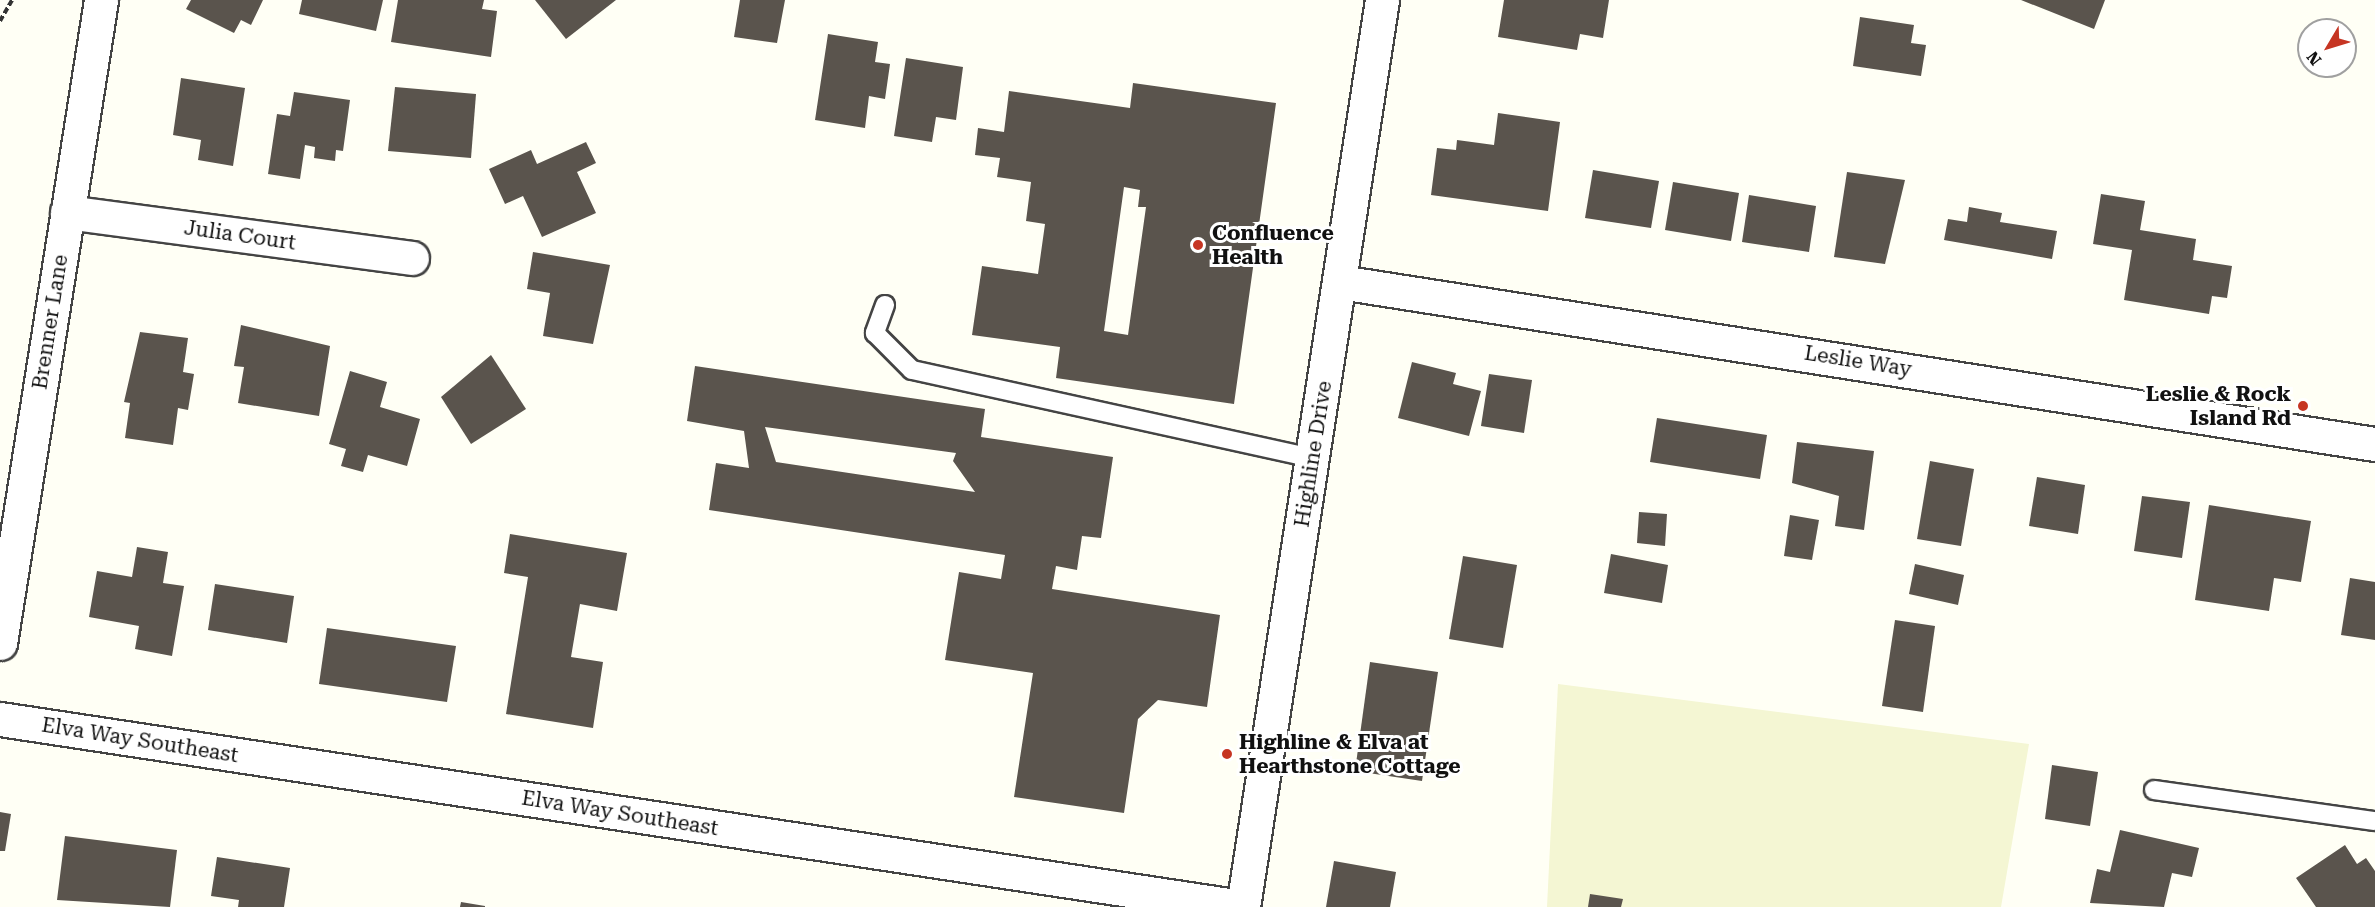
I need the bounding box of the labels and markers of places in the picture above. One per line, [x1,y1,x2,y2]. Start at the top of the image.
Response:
place label: Confluence Health [1212,220,1334,270]
marker: Confluence Health [1189,236,1207,254]
place label: Leslie & Rock Island Rd [2146,381,2291,431]
marker: Leslie & Rock Island Rd [2296,399,2310,413]
place label: Highline & Elva at Hearthstone Cottage [1239,729,1461,779]
marker: Highline & Elva at Hearthstone Cottage [1220,747,1234,761]

